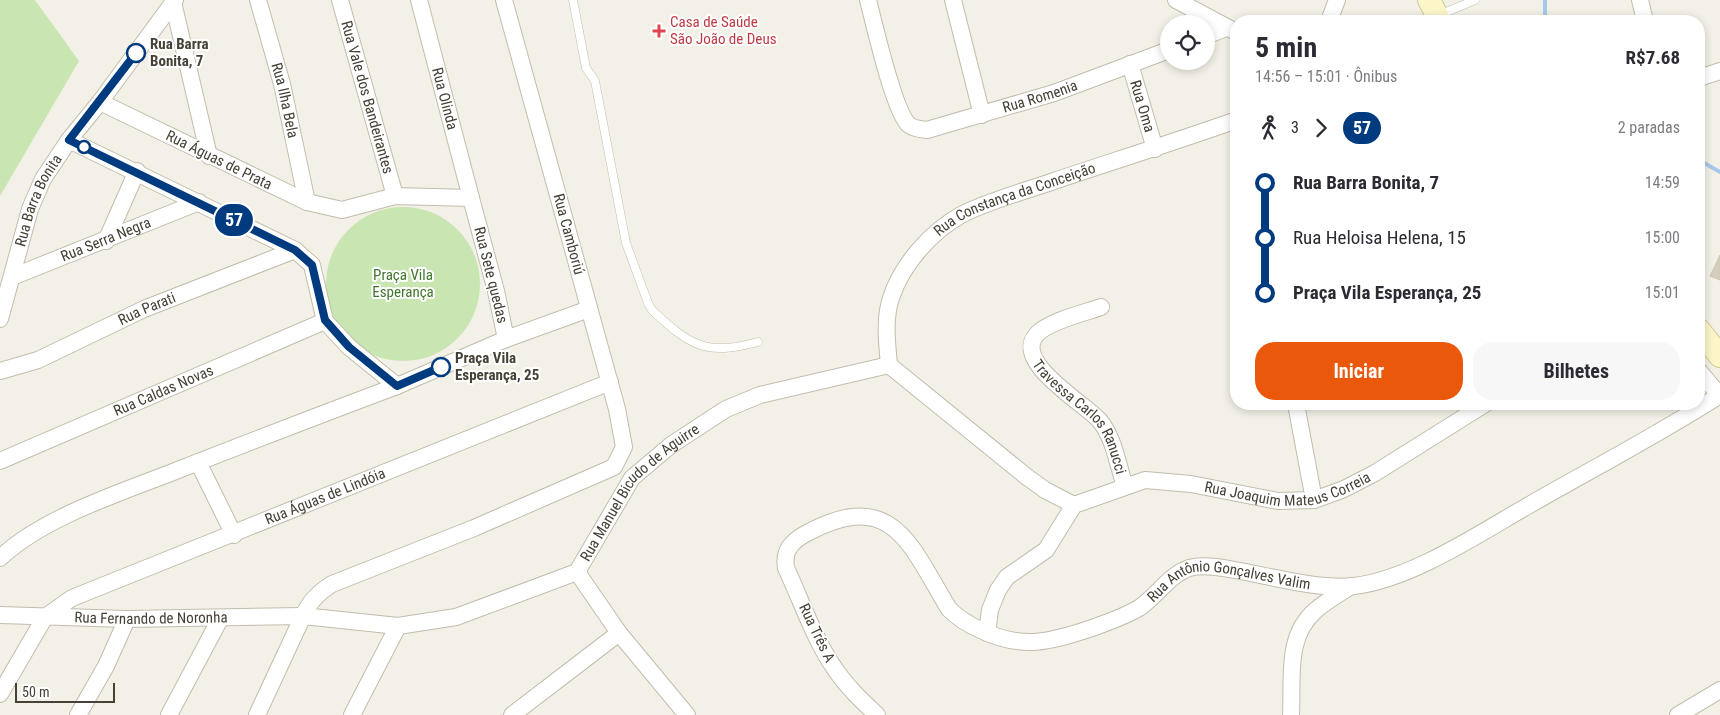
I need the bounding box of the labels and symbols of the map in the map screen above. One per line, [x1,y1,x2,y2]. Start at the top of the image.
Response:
place label: Casa de Saúde São João de Deus [670,13,777,48]
street label: Rua Vale dos Bandeirantes [337,19,397,176]
marker: Casa de Saúde São João de Deus [652,24,666,38]
place label: Rua Barra Bonita, 7 [150,35,208,70]
marker: Rua Barra Bonita, 7 [126,43,146,63]
street label: Rua Ilha Bela [267,61,302,140]
street label: Rua Olinda [428,66,462,132]
street label: Rua Romenia [1000,76,1080,117]
street label: Rua Oma [1126,78,1159,134]
street label: Rua Águas de Prata [163,127,275,193]
unlabelled marker [77,140,91,154]
street label: Rua Barra Bonita [11,151,66,248]
street label: Rua Constança da Conceição [930,159,1098,240]
street label: Rua Camboriú [550,192,588,276]
line badge: 57 [212,204,256,236]
street label: Rua Serra Negra [58,213,153,266]
street label: Rua Sete quedas [470,225,512,325]
park label: Praça Vila Esperança [372,266,434,301]
street label: Rua Parati [115,289,178,329]
place label: Praça Vila Esperança, 25 [455,349,539,384]
street label: Travessa Carlos Ranucci [1028,356,1130,476]
marker: Praça Vila Esperança, 25 [431,357,451,377]
street label: Rua Caldas Novas [111,361,216,420]
street label: Rua Manuel Bicudo de Aguirre [576,420,703,564]
street label: Rua Águas de Lindóia [262,464,388,529]
street label: Rua Joaquim Mateus Correia [1203,468,1373,510]
street label: Rua Antônio Gonçalves Valim [1144,557,1312,606]
street label: Rua Três A [795,601,839,666]
street label: Rua Fernando de Noronha [74,608,228,628]
scale bar [15,680,115,703]

